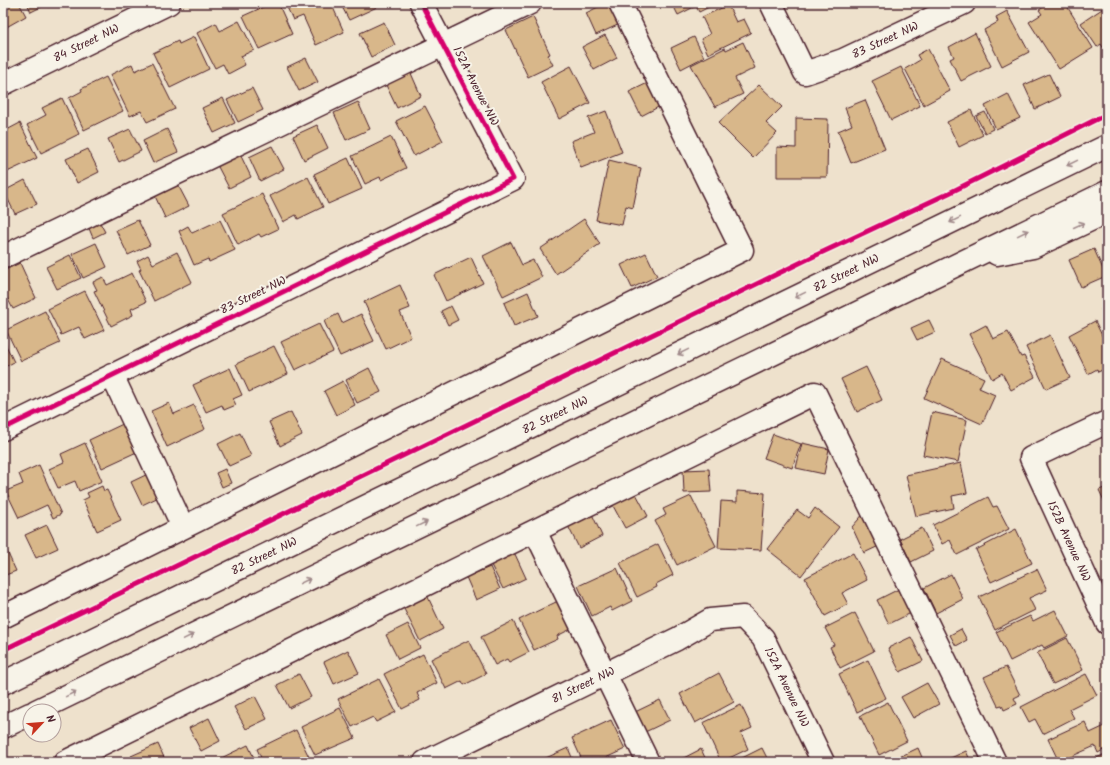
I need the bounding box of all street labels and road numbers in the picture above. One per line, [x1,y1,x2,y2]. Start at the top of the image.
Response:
street label: 83 Street NW [849,17,922,64]
street label: 84 Street NW [50,19,122,68]
street label: 152A Avenue NW [447,43,504,129]
street label: 82 Street NW [810,249,883,298]
street label: 83 Street NW [217,271,290,320]
street label: 82 Street NW [519,391,592,440]
street label: 152B Avenue NW [1041,498,1096,585]
street label: 82 Street NW [228,532,301,581]
street label: 152A Avenue NW [759,644,814,730]
street label: 81 Street NW [548,662,618,709]

